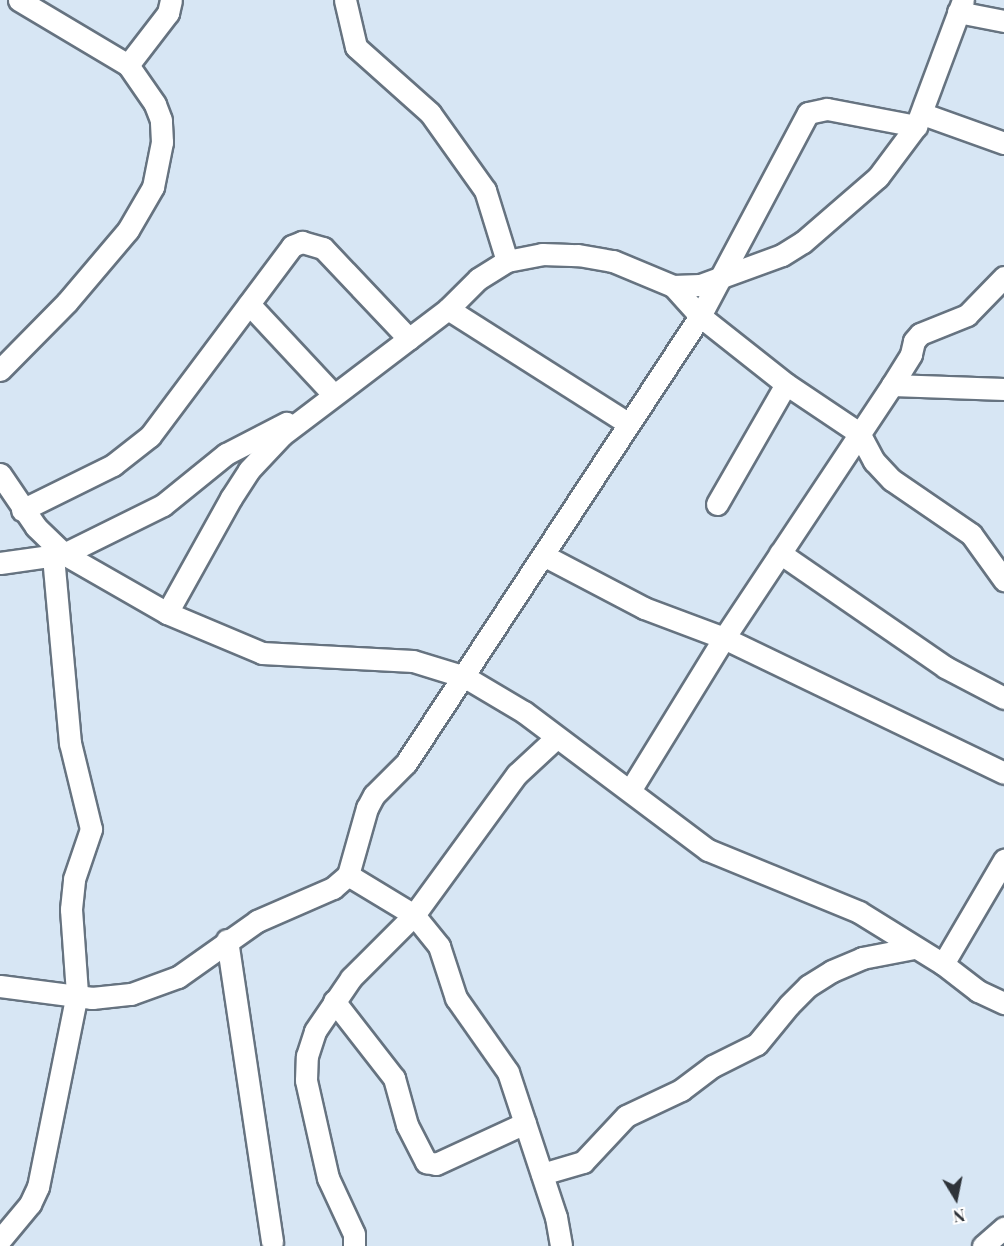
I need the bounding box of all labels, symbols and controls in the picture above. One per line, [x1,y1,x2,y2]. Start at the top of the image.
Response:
north arrow [926,1168,986,1228]
text: N [952,1205,967,1228]

